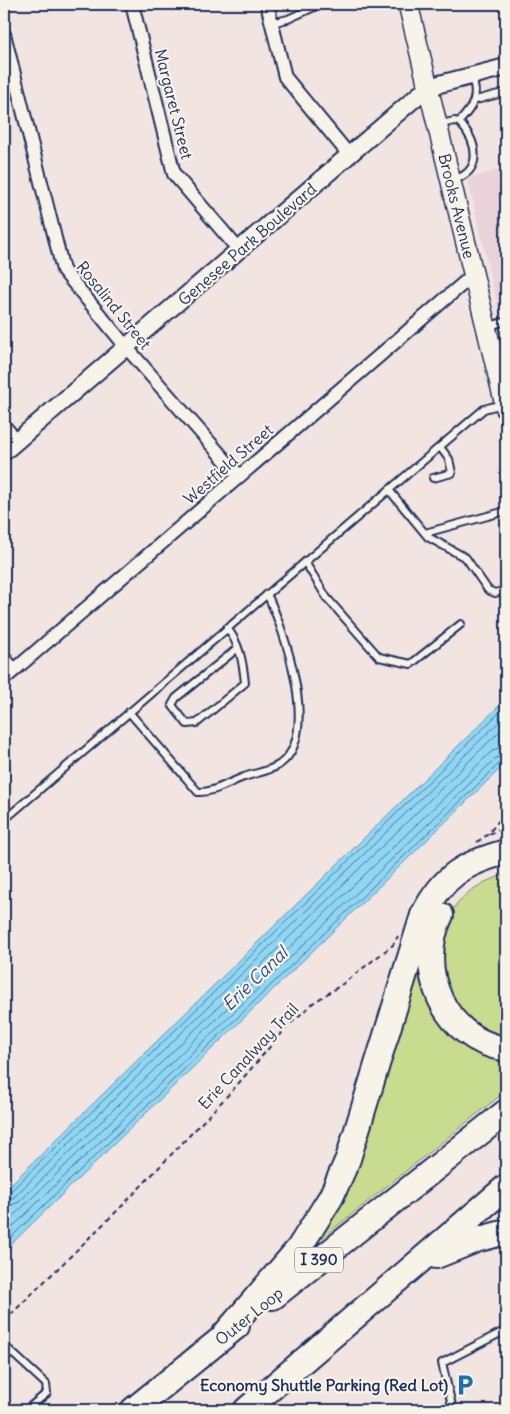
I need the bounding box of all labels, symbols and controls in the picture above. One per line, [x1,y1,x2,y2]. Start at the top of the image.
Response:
street label: Margaret Street [151,47,198,162]
street label: Brooks Avenue [434,151,480,261]
street label: Genesee Park Boulevard [174,178,320,310]
street label: Rosalind Street [72,257,156,354]
street label: Westfield Street [179,419,277,508]
water label: Erie Canal [217,940,294,1016]
street label: Erie Canalway Trail [194,999,302,1113]
road number: I 390 [295,1248,343,1272]
street label: Outer Loop [211,1283,287,1349]
parking icon: Economy Shuttle Parking (Red Lot) [452,1372,478,1398]
place label: Economy Shuttle Parking (Red Lot) [200,1375,448,1396]

